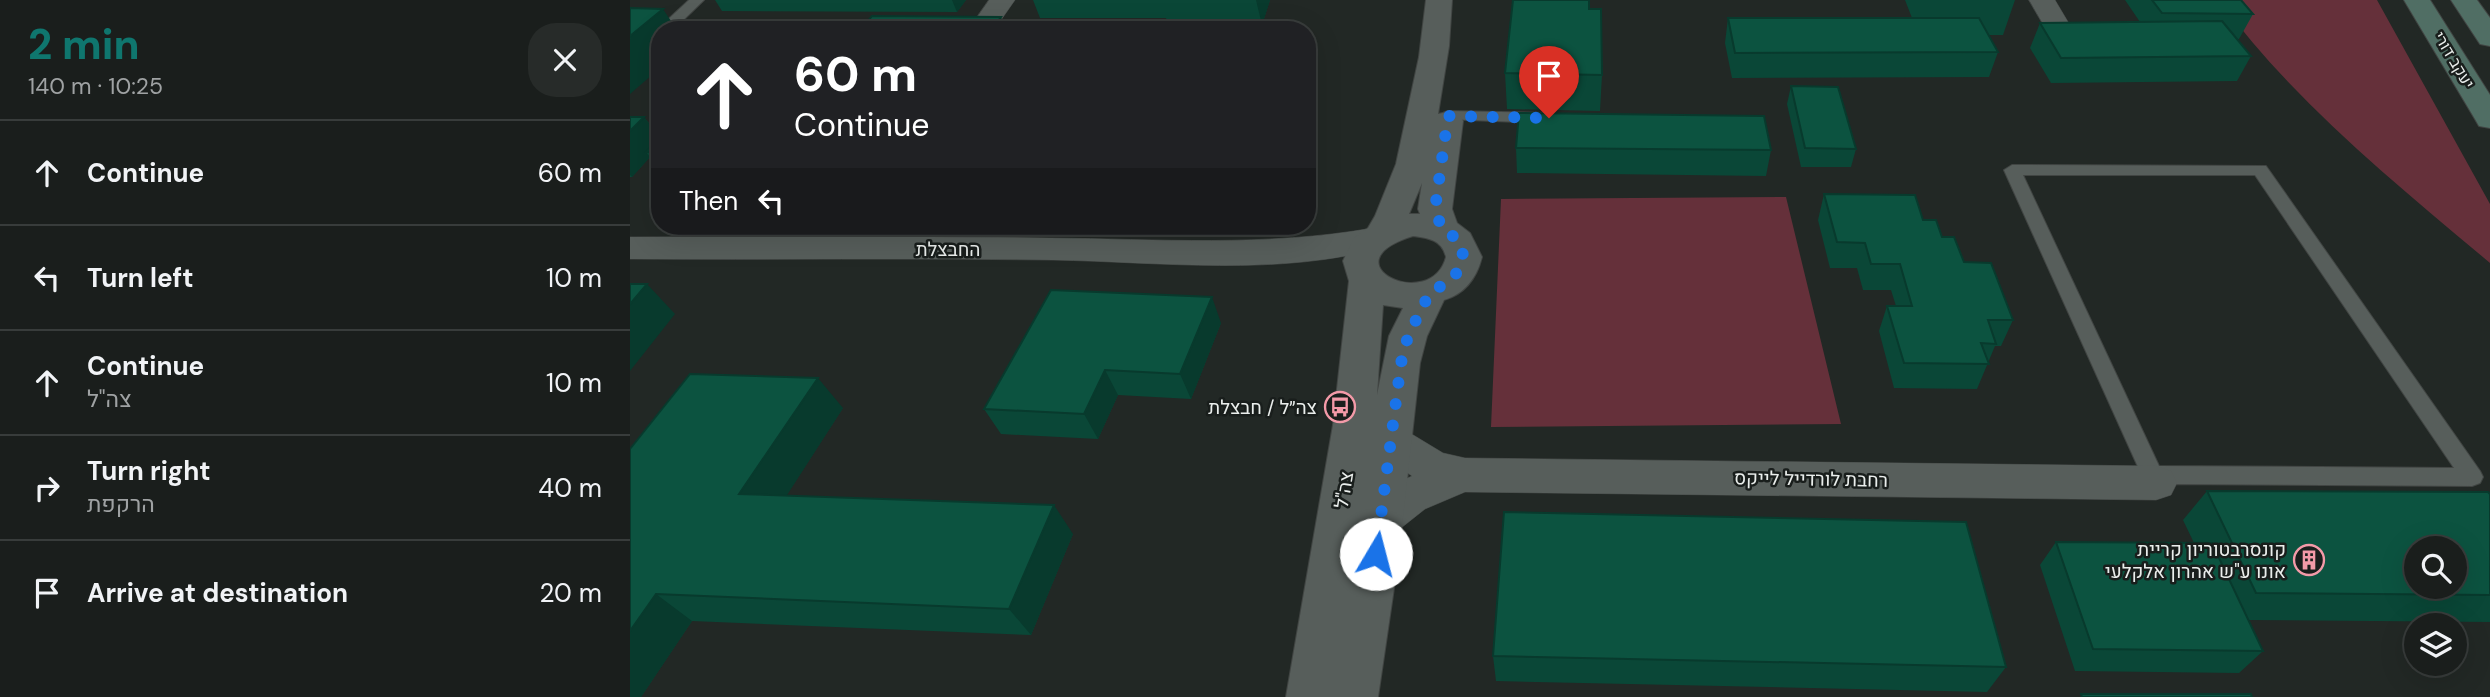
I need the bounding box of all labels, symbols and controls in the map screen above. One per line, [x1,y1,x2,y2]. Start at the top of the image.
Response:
text: 2 min [28,17,139,72]
button: close [528,23,602,97]
street label: יעקב דורי [2429,28,2479,92]
text: 60 m [794,42,917,106]
pin [1519,46,1579,118]
icon: ahead [679,49,770,140]
icon: arrive [1530,57,1568,95]
text: 140 m · 10:25 [28,71,163,101]
text: Continue [794,104,929,146]
icon: ahead [28,154,66,192]
text: Continue [87,156,204,190]
text: 60 m [538,156,602,190]
icon: left [752,182,790,220]
text: Then [679,184,738,218]
street label: החבצלת [916,237,980,262]
icon: left [28,259,66,297]
text: Turn left [87,261,194,295]
text: 10 m [546,261,602,295]
text: Continue [87,349,204,383]
icon: ahead [28,364,66,402]
text: 10 m [546,366,602,400]
text: צה"ל [87,384,132,414]
bus stop icon: צה״ל / חבצלת [1323,390,1357,424]
place label: צה״ל / חבצלת [1208,395,1317,420]
text: Turn right [87,454,211,488]
street label: רחבת לורדייל לייקס [1734,465,1888,493]
icon: right [28,469,66,507]
street label: צה"ל [1329,470,1359,510]
text: 40 m [538,471,602,505]
text: הרקפת [87,489,155,519]
position arrow [1339,517,1413,591]
map controls [2404,536,2467,676]
button: search [2404,536,2467,599]
place label: קונסרבטוריון קריית אונו ע"ש אהרון אלקלעי [2105,537,2286,584]
building icon: קונסרבטוריון קריית אונו ע"ש אהרון אלקלעי [2292,543,2326,577]
icon: arrive [28,574,66,612]
text: Arrive at destination [87,576,348,610]
text: 20 m [539,576,602,610]
button: layers [2404,613,2467,676]

